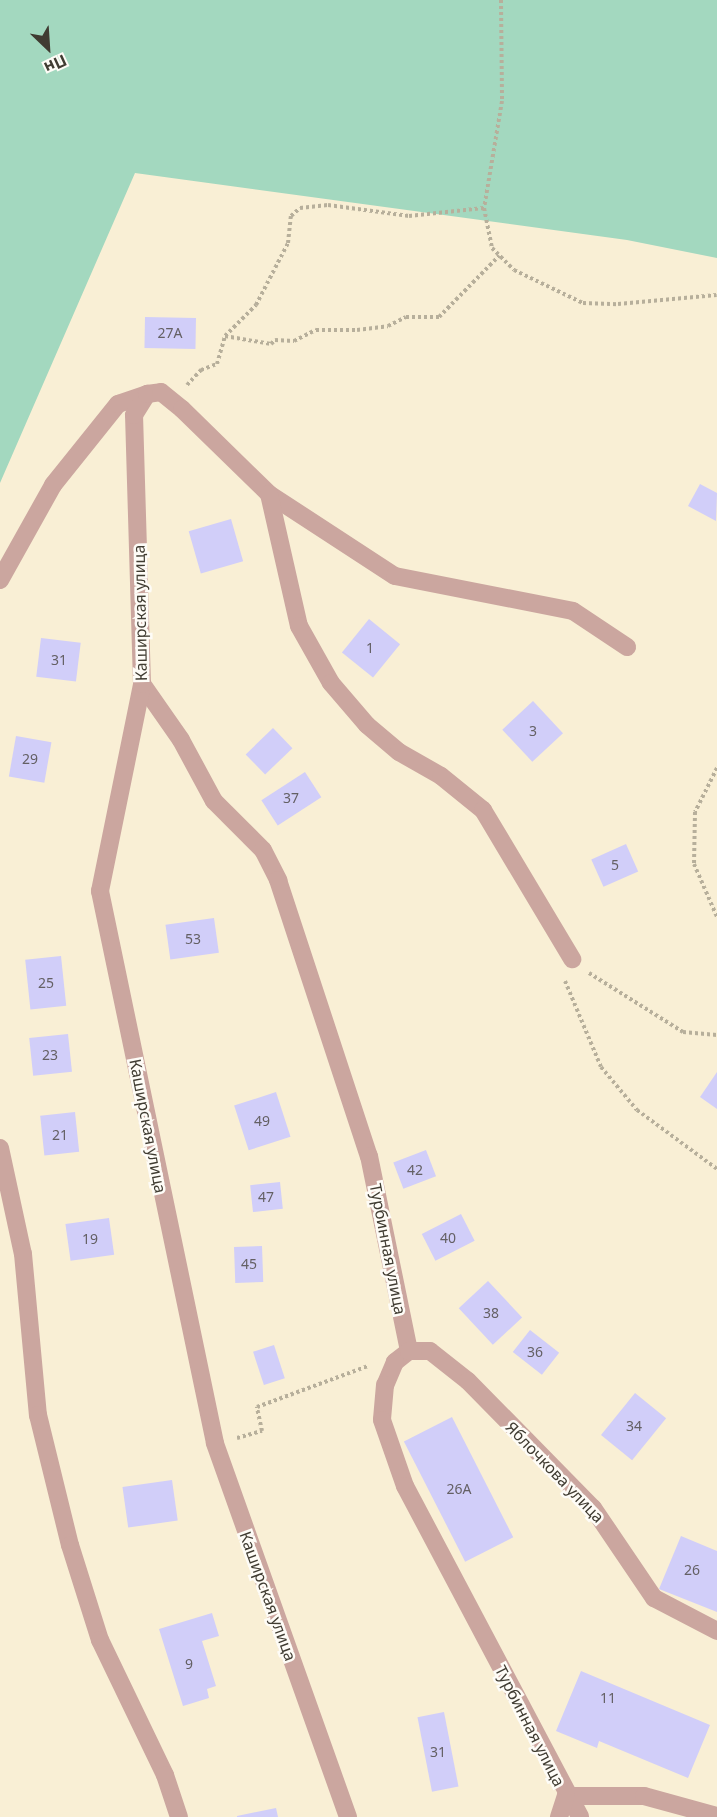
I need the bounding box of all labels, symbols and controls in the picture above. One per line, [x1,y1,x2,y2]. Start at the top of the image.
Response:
north arrow [18,18,78,78]
text: Пн [41,50,71,79]
house number: 27А [158,325,182,341]
street label: Каширская улица [129,545,151,681]
house number: 1 [366,640,374,656]
house number: 31 [51,652,67,668]
house number: 3 [529,723,537,739]
house number: 29 [22,751,38,767]
house number: 37 [283,790,299,806]
house number: 5 [611,857,619,873]
house number: 53 [185,931,201,947]
house number: 25 [38,975,54,991]
house number: 23 [42,1047,58,1063]
street label: Каширская улица [126,1057,170,1195]
house number: 49 [254,1113,270,1129]
house number: 21 [52,1127,68,1143]
house number: 42 [407,1162,423,1178]
street label: Турбинная улица [366,1182,410,1316]
house number: 47 [258,1189,274,1205]
house number: 40 [440,1230,456,1246]
house number: 19 [82,1231,98,1247]
house number: 45 [241,1256,257,1272]
house number: 38 [483,1305,499,1321]
house number: 36 [527,1344,543,1360]
street label: Яблочкова улица [502,1417,608,1527]
house number: 34 [626,1418,642,1434]
house number: 26А [447,1481,471,1497]
street label: Каширская улица [236,1529,300,1663]
house number: 26 [684,1562,700,1578]
house number: 9 [185,1656,193,1672]
street label: Турбинная улица [491,1662,569,1790]
house number: 11 [600,1690,616,1706]
house number: 31 [430,1744,446,1760]

